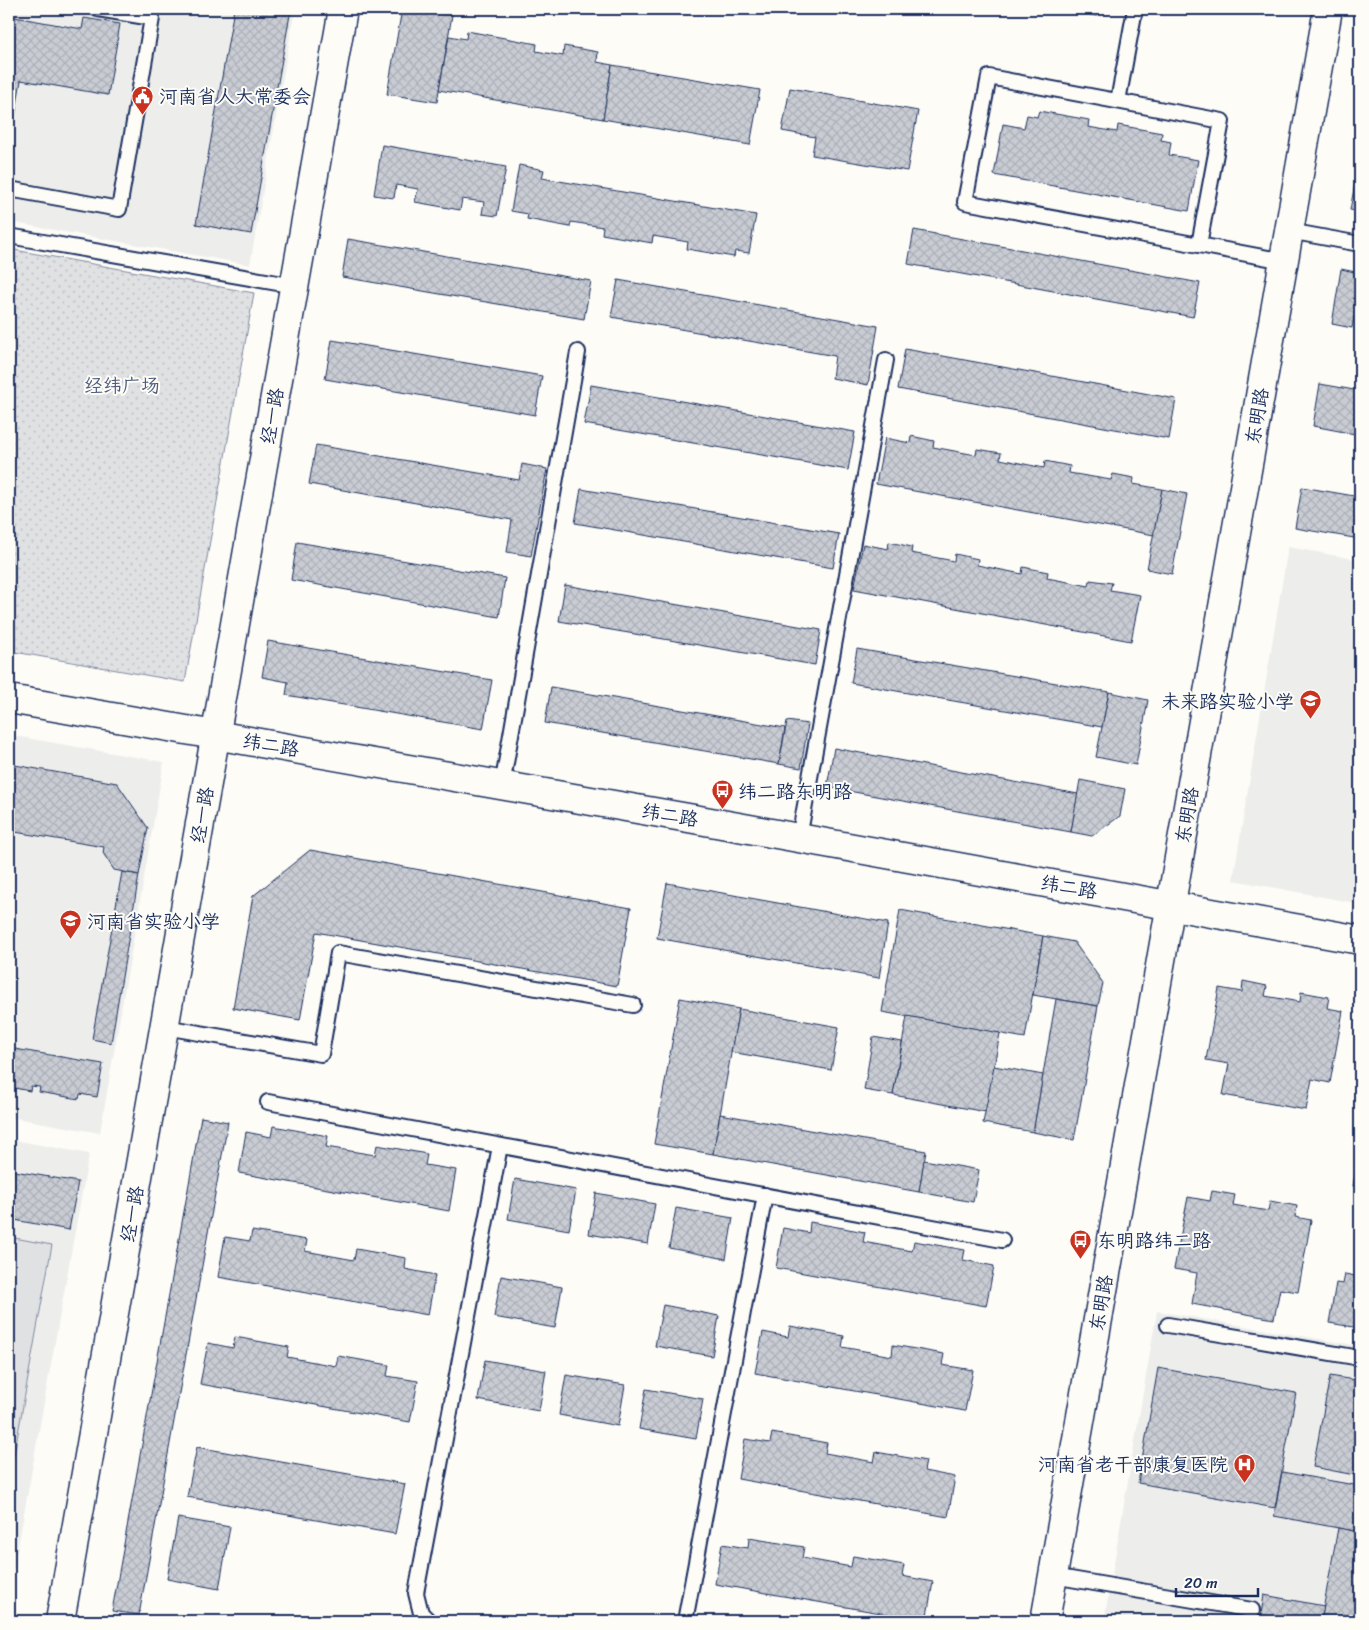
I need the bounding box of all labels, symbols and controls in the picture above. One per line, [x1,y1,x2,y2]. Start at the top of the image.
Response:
place label: 河南省人大常委会 [159,80,311,113]
public building icon: 河南省人大常委会 [131,84,155,115]
park label: 经纬广场 [84,369,160,402]
street label: 经一路 [251,385,293,447]
street label: 东明路 [1236,385,1278,447]
place label: 未来路实验小学 [1161,685,1294,718]
school or university icon: 未来路实验小学 [1298,689,1322,720]
street label: 纬二路 [240,724,302,766]
place label: 纬二路东明路 [738,775,852,808]
bus stop icon: 纬二路东明路 [710,779,734,810]
street label: 经一路 [181,784,223,846]
street label: 东明路 [1166,784,1208,846]
street label: 纬二路 [639,794,701,836]
street label: 纬二路 [1038,866,1100,908]
place label: 河南省实验小学 [87,905,220,938]
school or university icon: 河南省实验小学 [59,909,83,940]
street label: 经一路 [111,1183,153,1245]
place label: 东明路纬二路 [1097,1224,1211,1257]
bus stop icon: 东明路纬二路 [1069,1228,1093,1259]
street label: 东明路 [1080,1272,1122,1334]
place label: 河南省老干部康复医院 [1038,1448,1228,1481]
hospital icon: 河南省老干部康复医院 [1232,1452,1256,1483]
scale bar [1176,1565,1259,1597]
text: 20 m [1184,1570,1218,1596]

